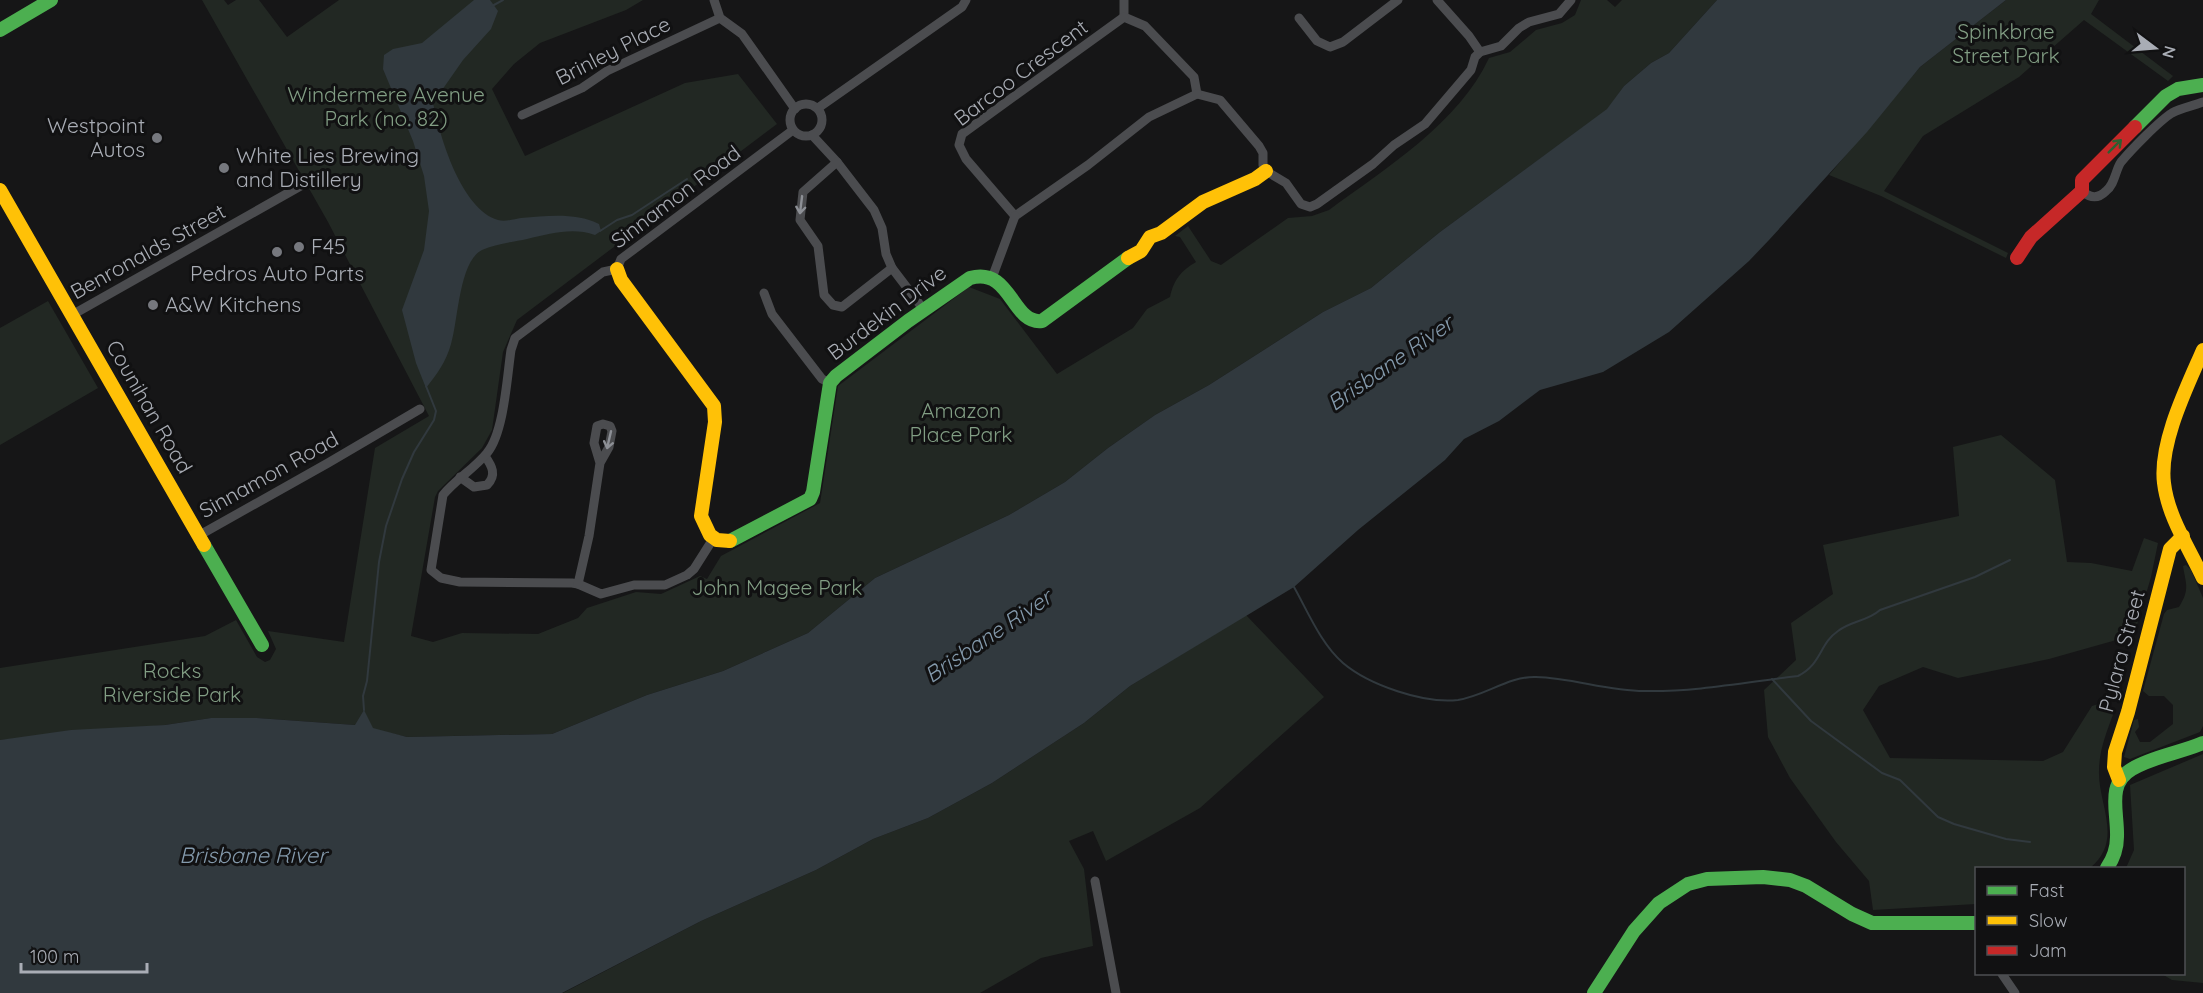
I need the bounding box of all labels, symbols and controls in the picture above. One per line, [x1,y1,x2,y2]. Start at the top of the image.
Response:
street label: Brinley Place [551,10,674,90]
street label: Barcoo Crescent [948,13,1093,131]
park label: Spinkbrae Street Park [1952,18,2060,68]
north arrow [2125,18,2185,78]
text: N [2158,44,2181,61]
park label: Windermere Avenue Park (no. 82) [287,81,485,131]
place label: Westpoint Autos [47,112,145,162]
marker: Westpoint Autos [150,131,164,145]
street label: Sinnamon Road [606,139,745,253]
one-way arrow [2107,139,2122,154]
place label: White Lies Brewing and Distillery [236,142,419,192]
marker: White Lies Brewing and Distillery [217,161,231,175]
one-way arrow [795,195,806,215]
street label: Benronalds Street [65,198,230,304]
place label: F45 [311,233,346,259]
marker: F45 [292,240,306,254]
marker: Pedros Auto Parts [270,245,284,259]
street label: Burdekin Drive [822,259,951,365]
place label: Pedros Auto Parts [190,260,364,286]
place label: A&W Kitchens [165,291,301,317]
marker: A&W Kitchens [146,298,160,312]
water label: Brisbane River [1322,308,1461,417]
street label: Counihan Road [101,335,199,478]
park label: Amazon Place Park [909,397,1013,447]
street label: Sinnamon Road [194,425,343,523]
one-way arrow [603,430,615,449]
park label: John Magee Park [691,574,863,600]
water label: Brisbane River [919,582,1059,689]
street label: Pylara Street [2092,587,2150,715]
park label: Rocks Riverside Park [103,657,241,707]
water label: Brisbane River [179,841,329,869]
legend [1975,867,2185,975]
text: Fast [2029,879,2064,902]
text: Slow [2029,909,2067,932]
scale bar [21,936,147,974]
text: Jam [2029,939,2067,962]
text: 100 m [30,945,79,968]

